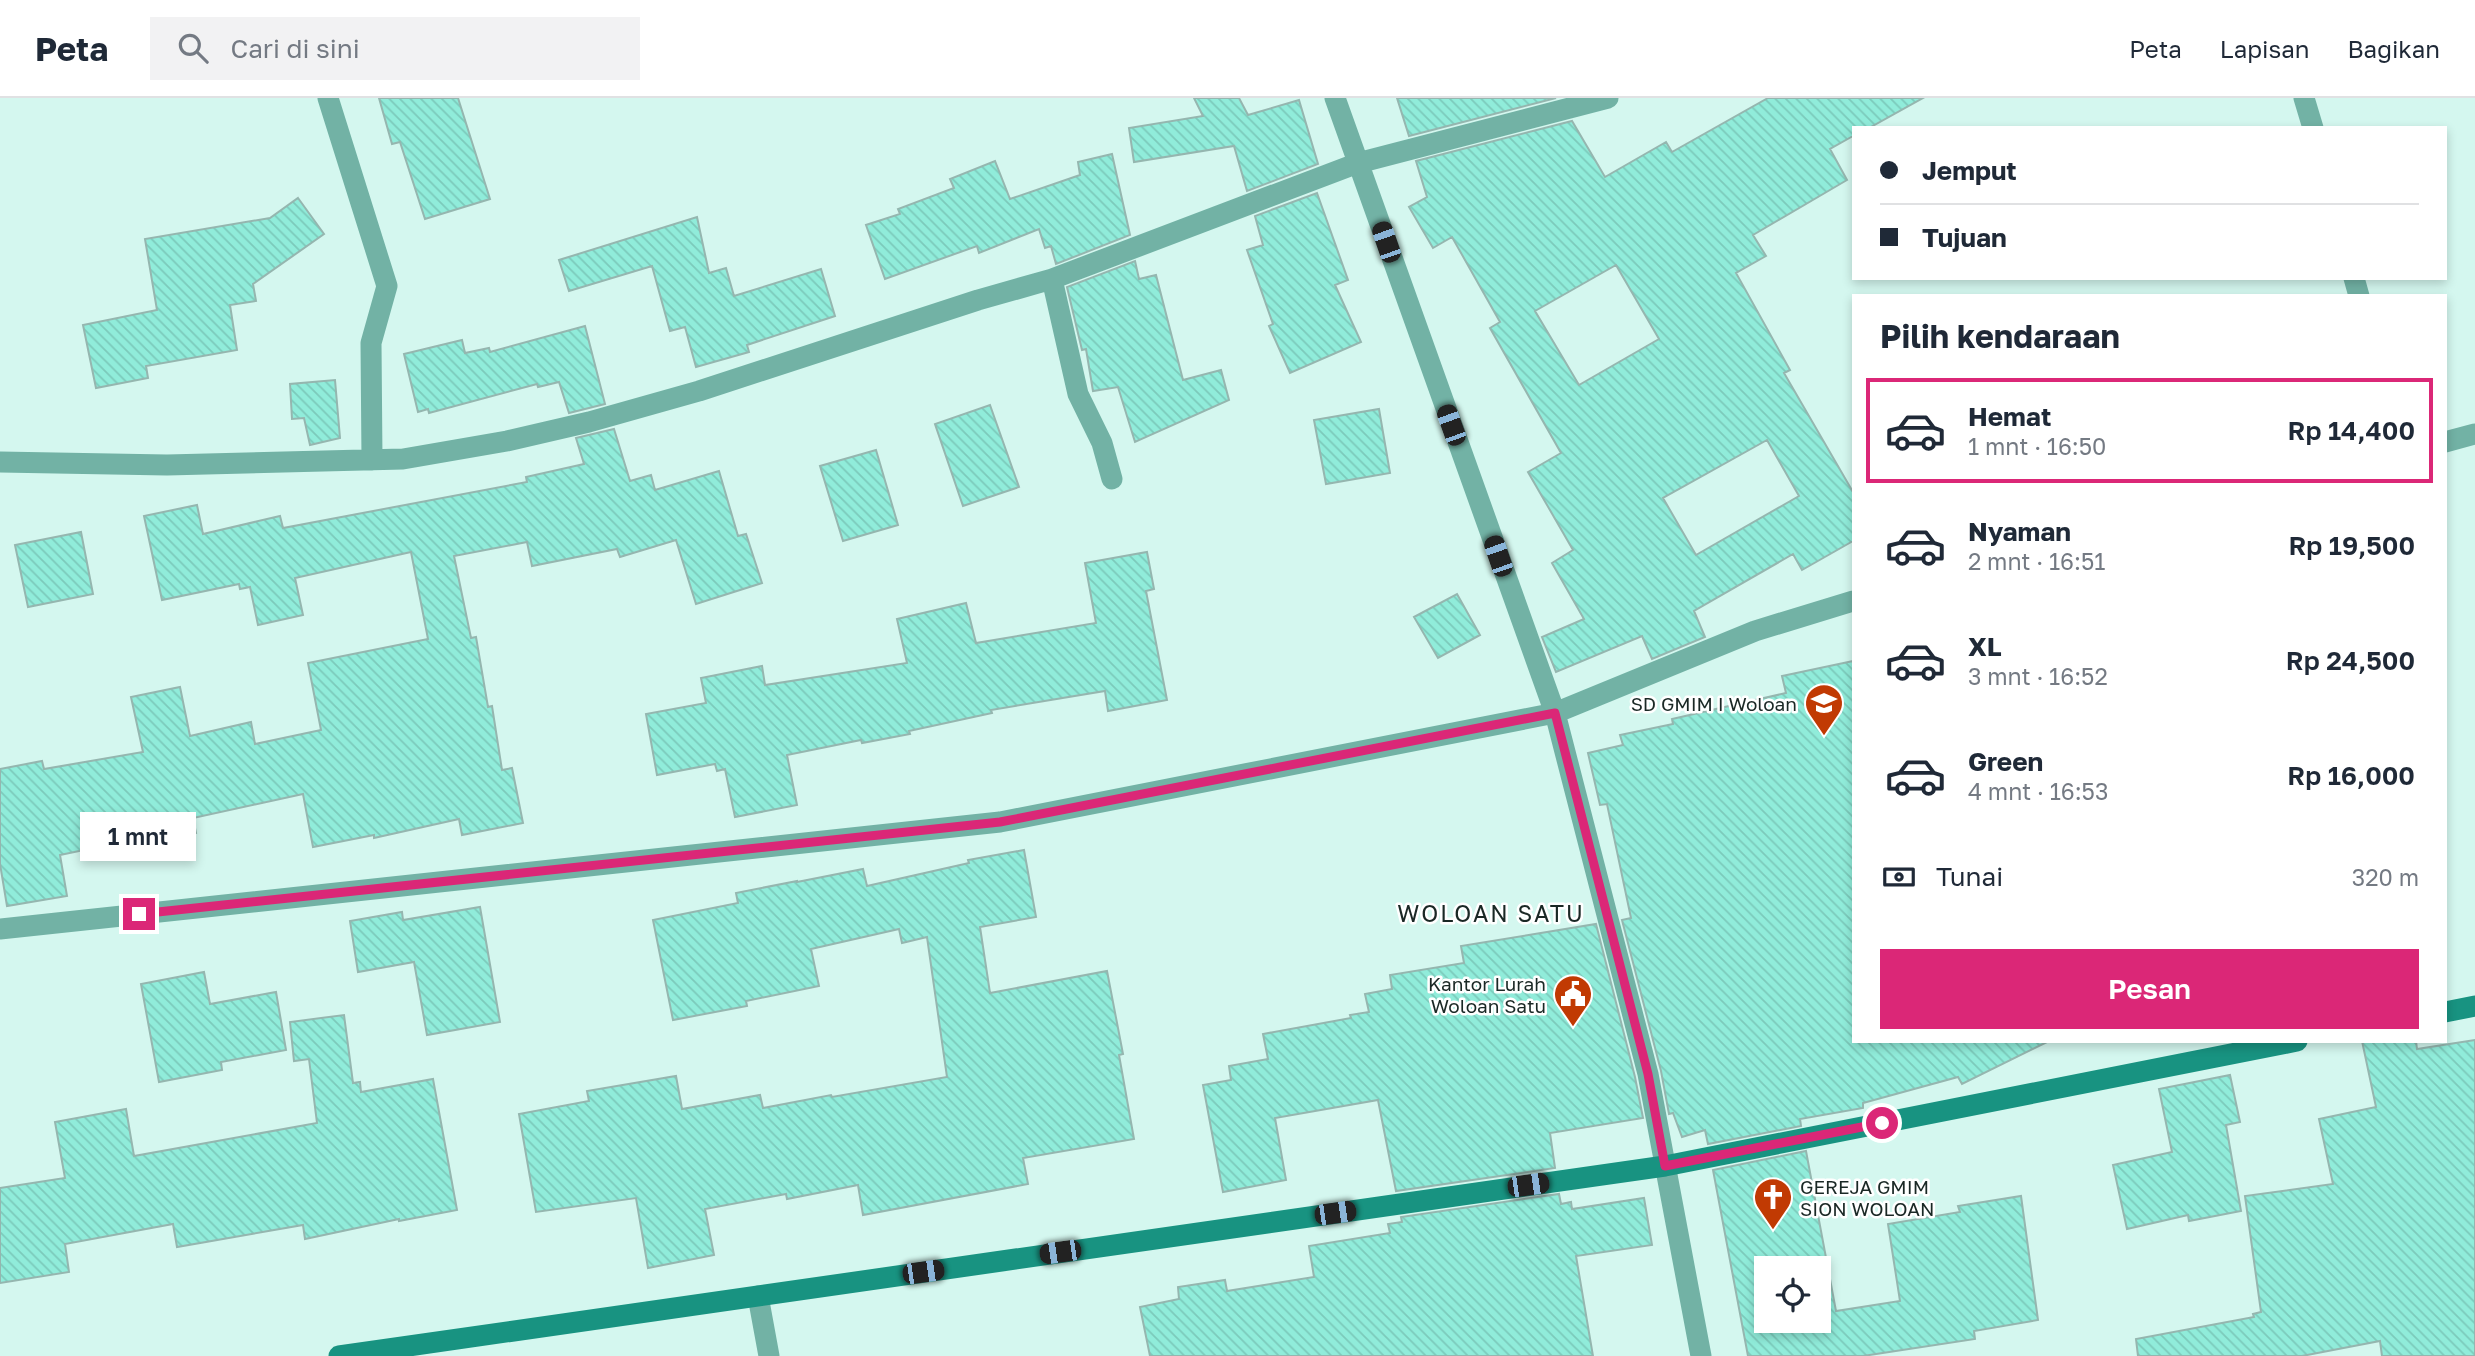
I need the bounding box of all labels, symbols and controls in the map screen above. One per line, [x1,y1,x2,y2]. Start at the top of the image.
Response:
search box [150,17,640,80]
text: Peta [35,29,108,68]
icon: search [174,29,212,67]
text: Cari di sini [230,33,360,64]
text: Peta [2129,34,2182,63]
text: Lapisan [2220,34,2310,63]
text: Bagikan [2348,34,2440,63]
text: Jemput [1922,155,2017,186]
car [1370,219,1403,265]
text: Tujuan [1922,222,2007,253]
text: Pilih kendaraan [1880,317,2120,355]
icon: car [1884,399,1947,462]
text: Hemat [1968,401,2051,432]
car [1434,402,1469,448]
text: Rp 14,400 [2288,415,2415,446]
text: 1 mnt · 16:50 [1968,432,2106,460]
icon: car [1884,514,1947,577]
text: Nyaman [1968,516,2071,547]
text: Rp 19,500 [2288,530,2415,561]
car [1482,533,1515,579]
text: 2 mnt · 16:51 [1968,547,2105,575]
icon: car [1884,629,1947,692]
text: XL [1968,631,2002,662]
text: Rp 24,500 [2286,645,2415,676]
text: 3 mnt · 16:52 [1968,662,2108,690]
school or university icon: SD GMIM I Woloan [1803,682,1845,737]
place label: SD GMIM I Woloan [1631,692,1797,715]
icon: car [1884,744,1947,807]
text: Green [1968,746,2043,777]
text: Rp 16,000 [2287,760,2415,791]
text: 4 mnt · 16:53 [1968,777,2108,805]
callout: 1 mnt [81,812,197,862]
text: 1 mnt [108,822,168,850]
icon: cash [1880,858,1918,896]
text: Tunai [1936,861,2003,892]
text: 320 m [2352,863,2419,891]
route end [123,898,155,930]
district label: WOLOAN SATU [1397,899,1585,927]
button: Pesan [1880,949,2419,1029]
place label: Kantor Lurah Woloan Satu [1428,972,1546,1017]
public building icon: Kantor Lurah Woloan Satu [1552,973,1594,1028]
route start [1866,1107,1898,1139]
car [1506,1172,1551,1198]
place label: GEREJA GMIM SION WOLOAN [1800,1175,1934,1220]
church icon: GEREJA GMIM SION WOLOAN [1752,1176,1794,1231]
car [1313,1200,1358,1226]
car [1038,1239,1083,1265]
map controls [1754,1256,1831,1333]
button: locate [1754,1256,1831,1333]
car [901,1259,946,1285]

